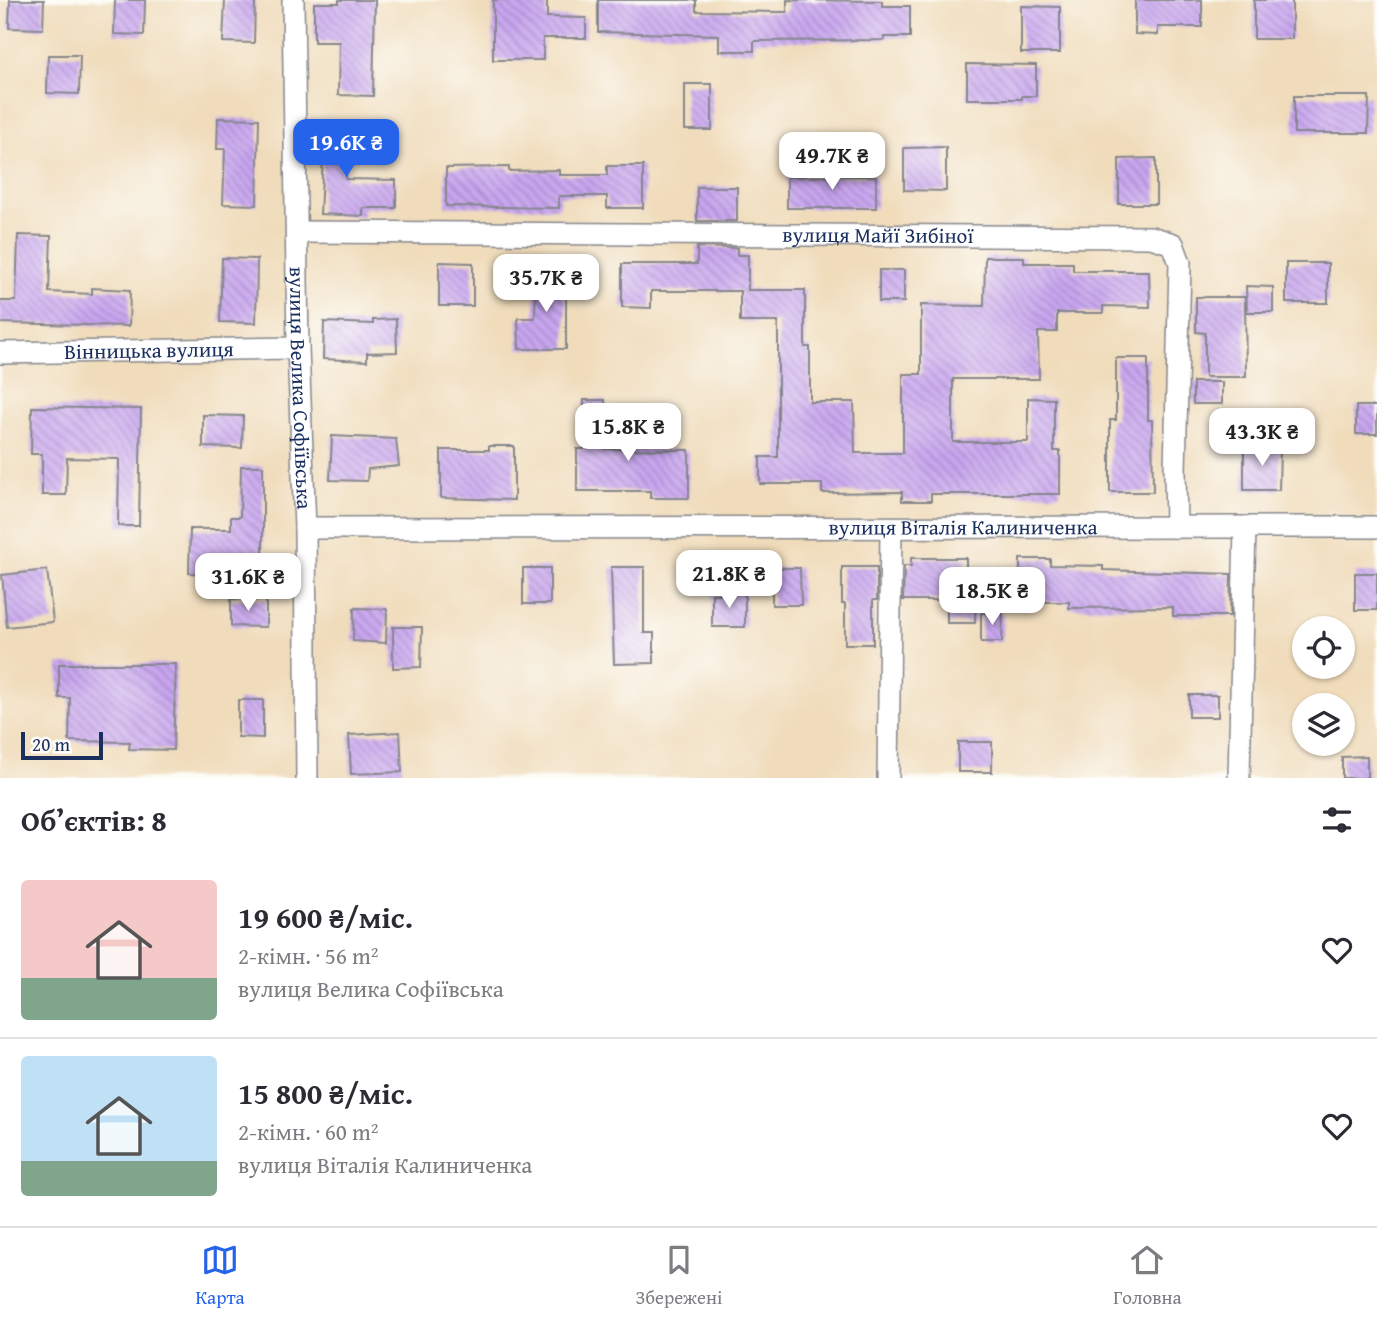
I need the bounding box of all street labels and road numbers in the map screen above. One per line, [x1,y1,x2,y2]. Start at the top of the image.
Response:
street label: вулиця Майї Зибіної [782,219,974,251]
street label: вулиця Велика Софіївська [282,266,320,510]
street label: Вінницька вулиця [64,333,234,367]
street label: вулиця Віталія Калиниченка [829,511,1097,543]

